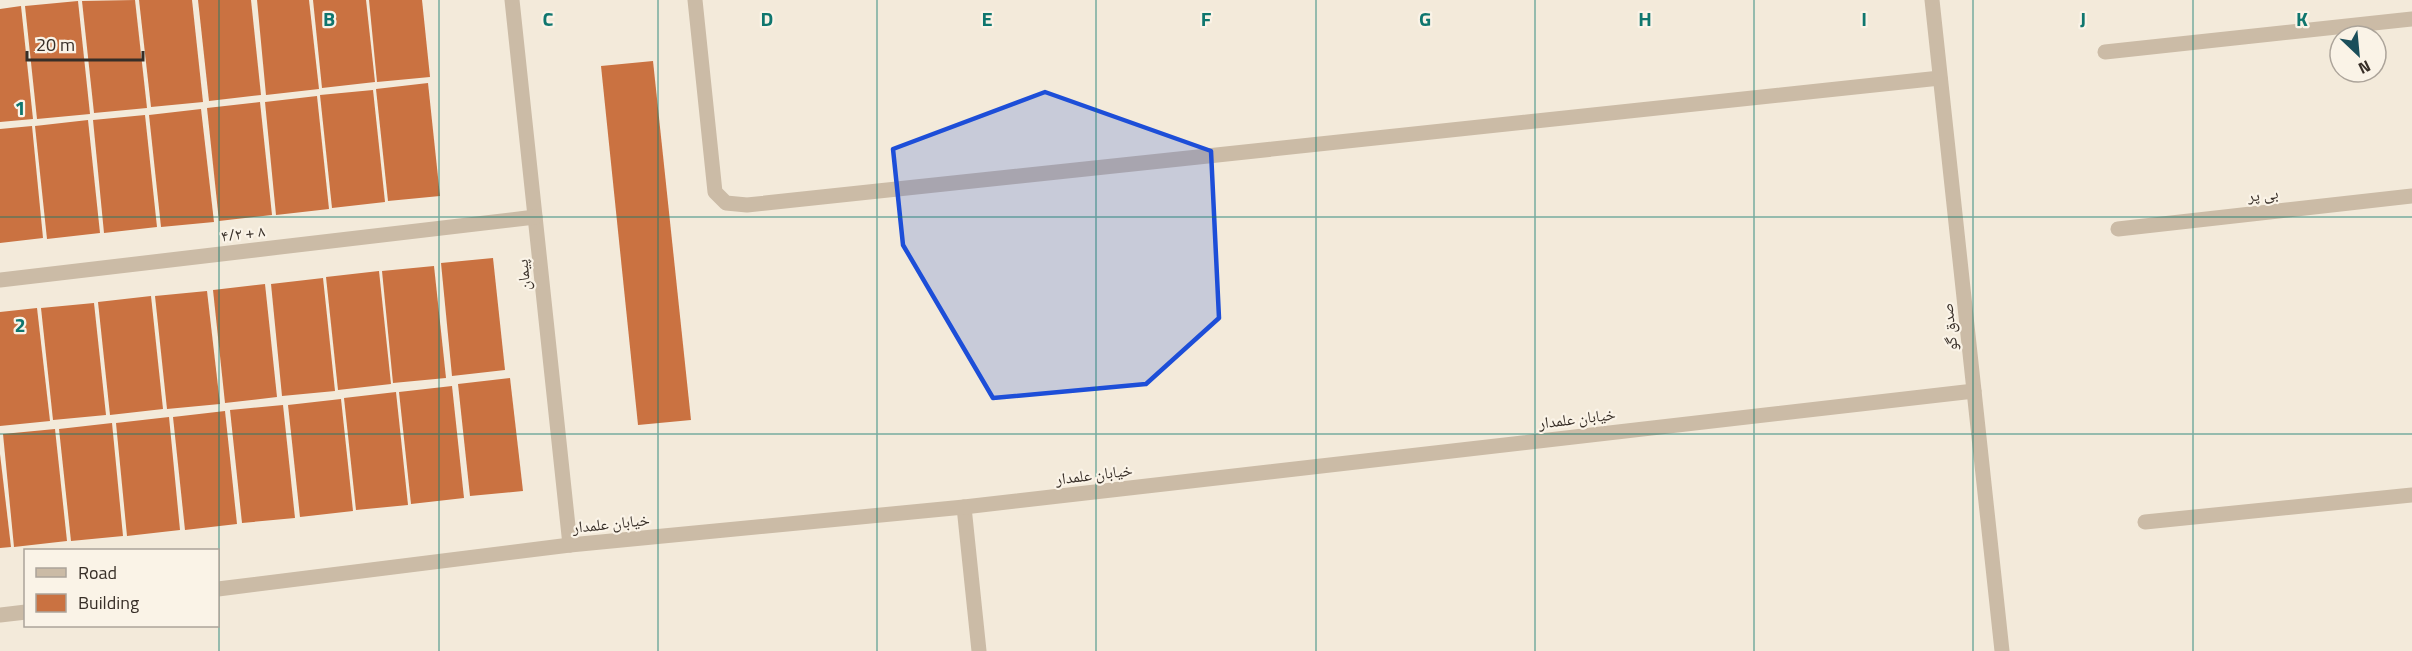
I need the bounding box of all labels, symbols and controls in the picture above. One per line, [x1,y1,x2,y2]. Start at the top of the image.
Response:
text: B [323,3,335,34]
text: C [543,3,554,34]
text: D [761,3,773,34]
text: E [981,3,993,34]
text: F [1201,3,1212,34]
text: G [1419,3,1431,34]
text: H [1638,3,1652,34]
text: I [1861,3,1867,34]
text: J [2080,3,2086,34]
text: K [2296,3,2308,34]
scale bar [27,24,142,62]
north arrow [2328,24,2388,84]
text: 20 m [36,31,75,58]
text: N [2354,54,2375,81]
text: 1 [14,92,26,123]
street label: بی پر [2245,180,2280,208]
street label: ۴/۲ + ۸ [220,218,266,248]
street label: پیمان [509,258,537,292]
street label: صدق گو [1935,302,1963,352]
text: 2 [14,309,26,340]
street label: خیابان علمدار [1536,401,1617,435]
street label: خیابان علمدار [1053,457,1134,491]
street label: خیابان علمدار [570,507,651,539]
legend [24,549,219,627]
text: Road [78,559,117,586]
text: Building [78,589,139,616]

